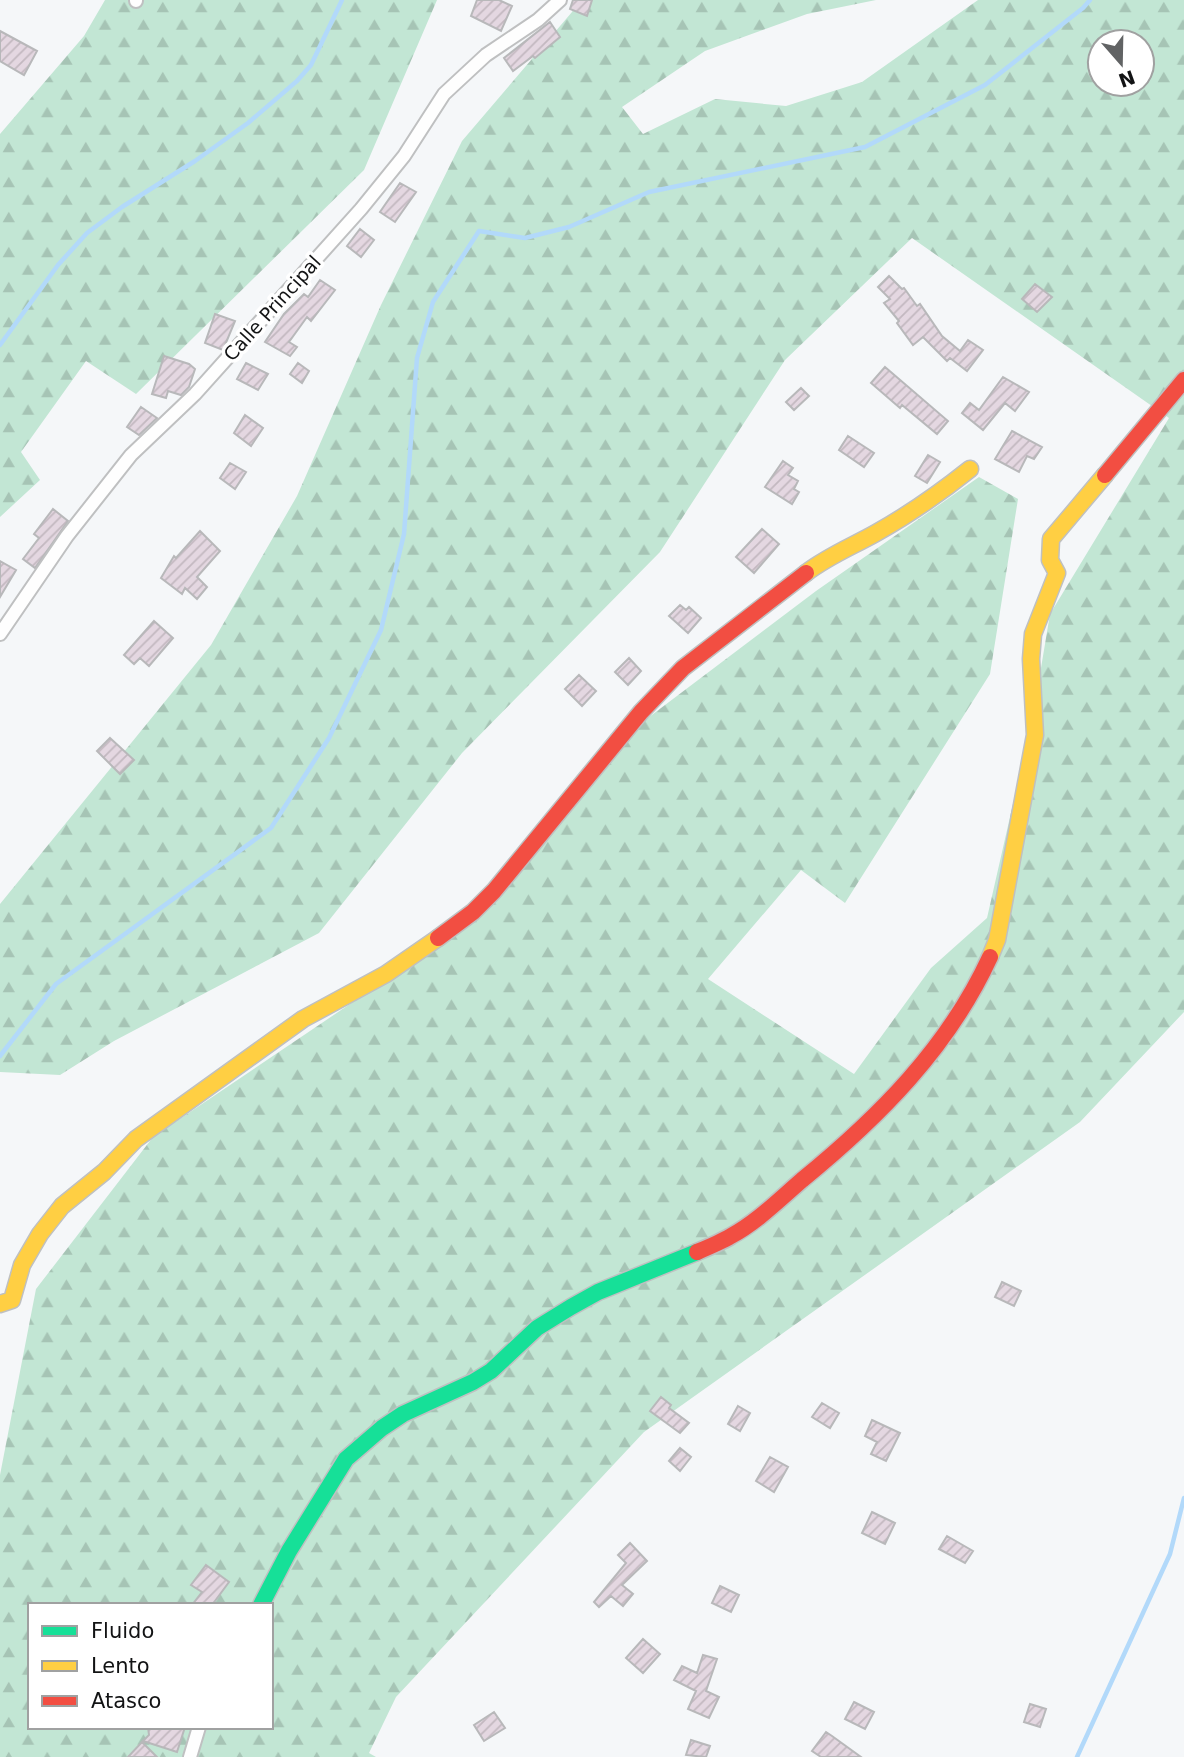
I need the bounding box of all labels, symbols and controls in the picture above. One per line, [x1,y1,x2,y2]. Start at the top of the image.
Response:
north arrow [1086,28,1156,98]
text: N [1116,66,1138,92]
street label: Calle Principal [219,251,325,365]
legend [28,1603,273,1729]
text: Fluido [91,1619,154,1643]
text: Lento [91,1654,150,1678]
text: Atasco [91,1689,161,1713]

